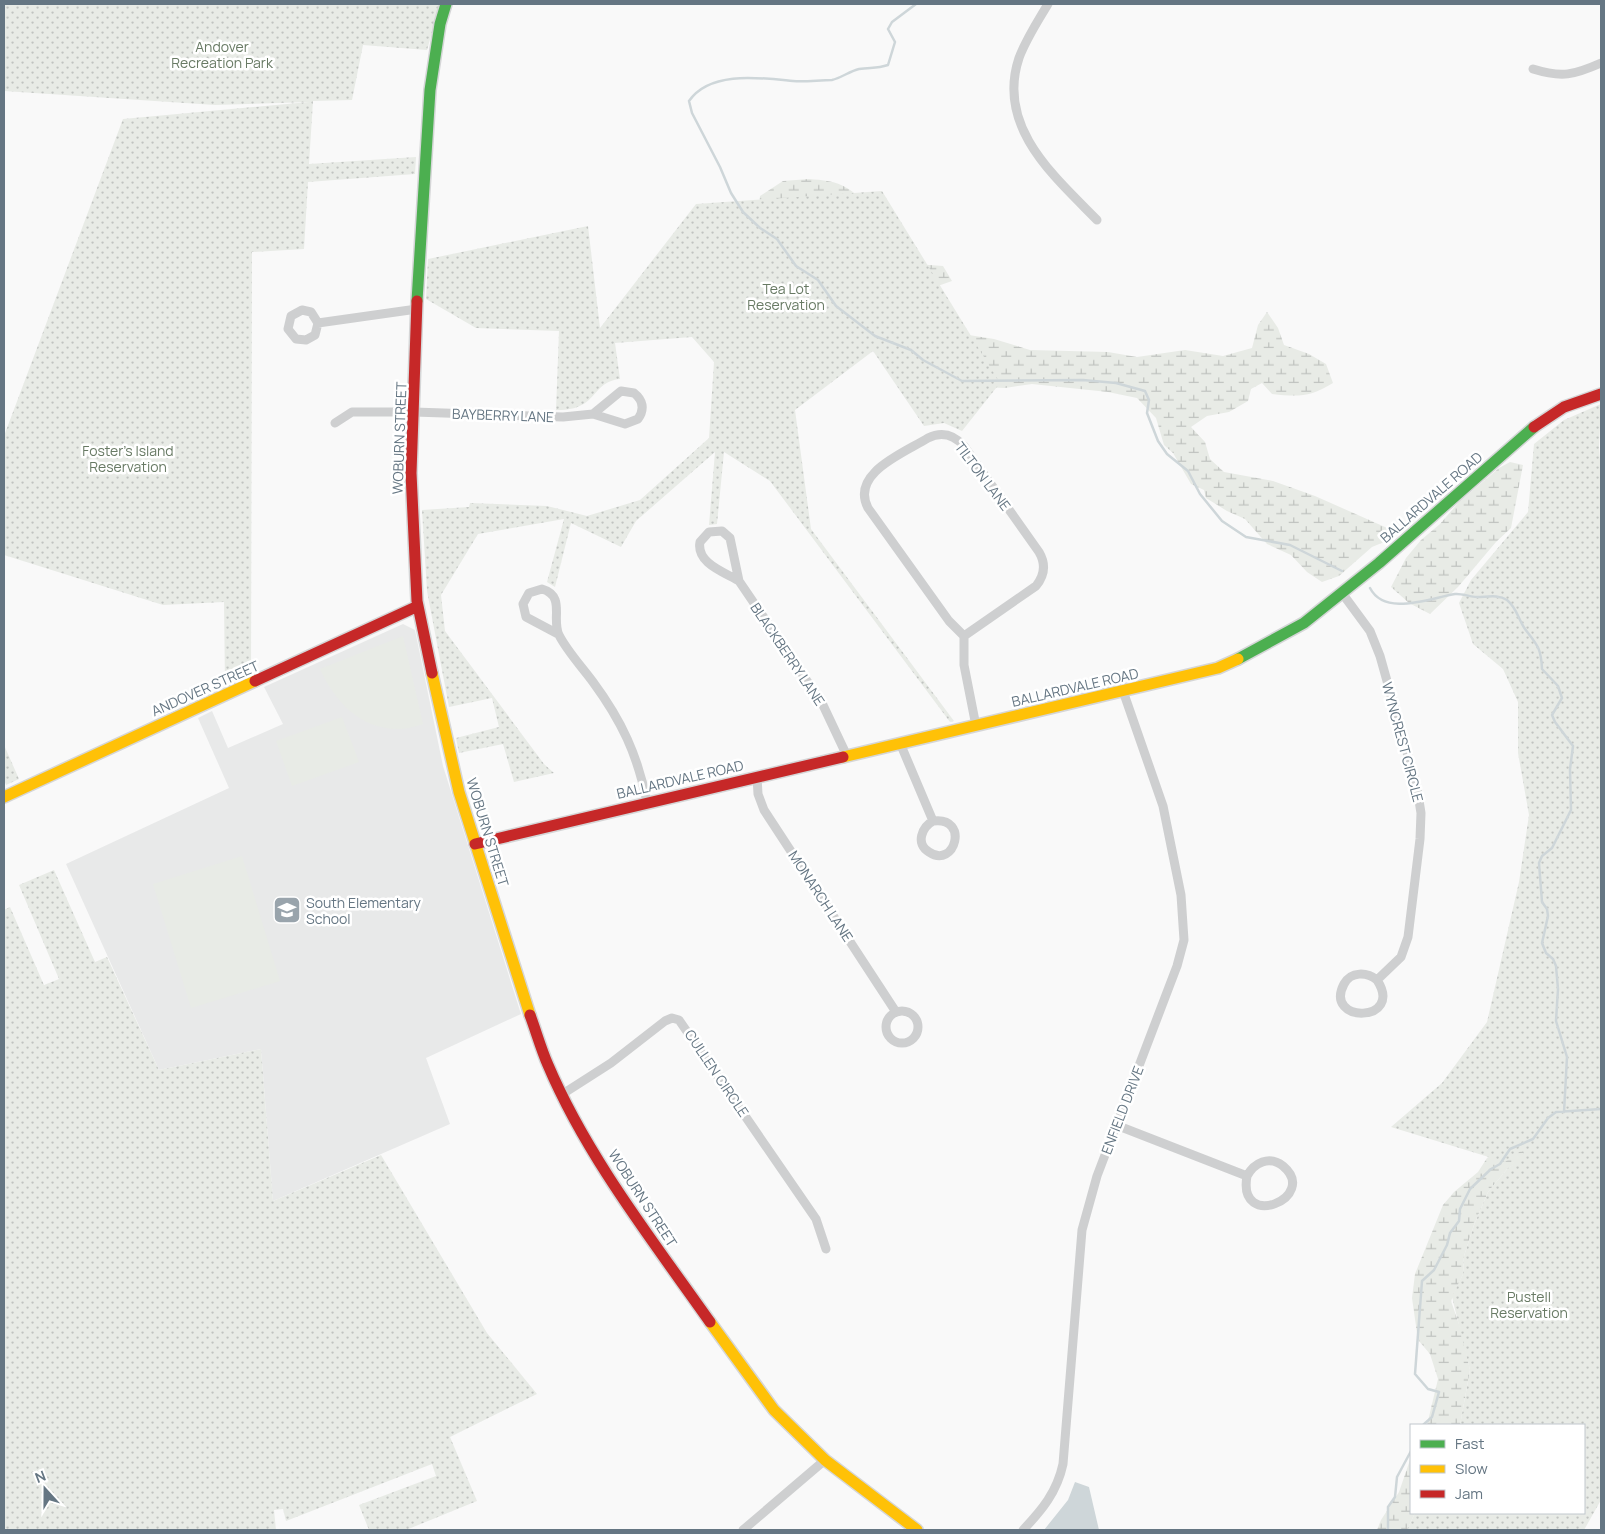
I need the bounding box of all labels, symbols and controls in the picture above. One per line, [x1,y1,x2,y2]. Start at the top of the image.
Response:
park label: Andover Recreation Park [171,37,274,72]
park label: Tea Lot Reservation [747,279,825,314]
street label: WOBURN STREET [388,381,410,495]
street label: BAYBERRY LANE [452,404,554,426]
street label: TILTON LANE [951,438,1015,514]
park label: Foster's Island Reservation [82,441,174,476]
street label: BALLARDVALE ROAD [1376,447,1486,547]
street label: BLACKBERRY LANE [746,599,830,709]
street label: ANDOVER STREET [148,656,262,720]
street label: BALLARDVALE ROAD [1010,663,1140,711]
street label: WYNCREST CIRCLE [1378,680,1428,804]
street label: BALLARDVALE ROAD [615,755,745,803]
street label: WOBURN STREET [462,775,514,889]
street label: MONARCH LANE [784,847,858,945]
place label: South Elementary School [306,893,422,928]
school or university icon: South Elementary School [272,895,302,925]
street label: CULLEN CIRCLE [681,1026,753,1120]
street label: ENFIELD DRIVE [1096,1063,1148,1157]
street label: WOBURN STREET [604,1146,682,1251]
park label: Pustell Reservation [1490,1287,1568,1322]
legend [1410,1424,1585,1514]
text: Fast [1455,1433,1484,1454]
text: Slow [1455,1458,1488,1479]
north arrow [20,1464,70,1514]
text: N [32,1466,48,1487]
text: Jam [1455,1483,1483,1504]

